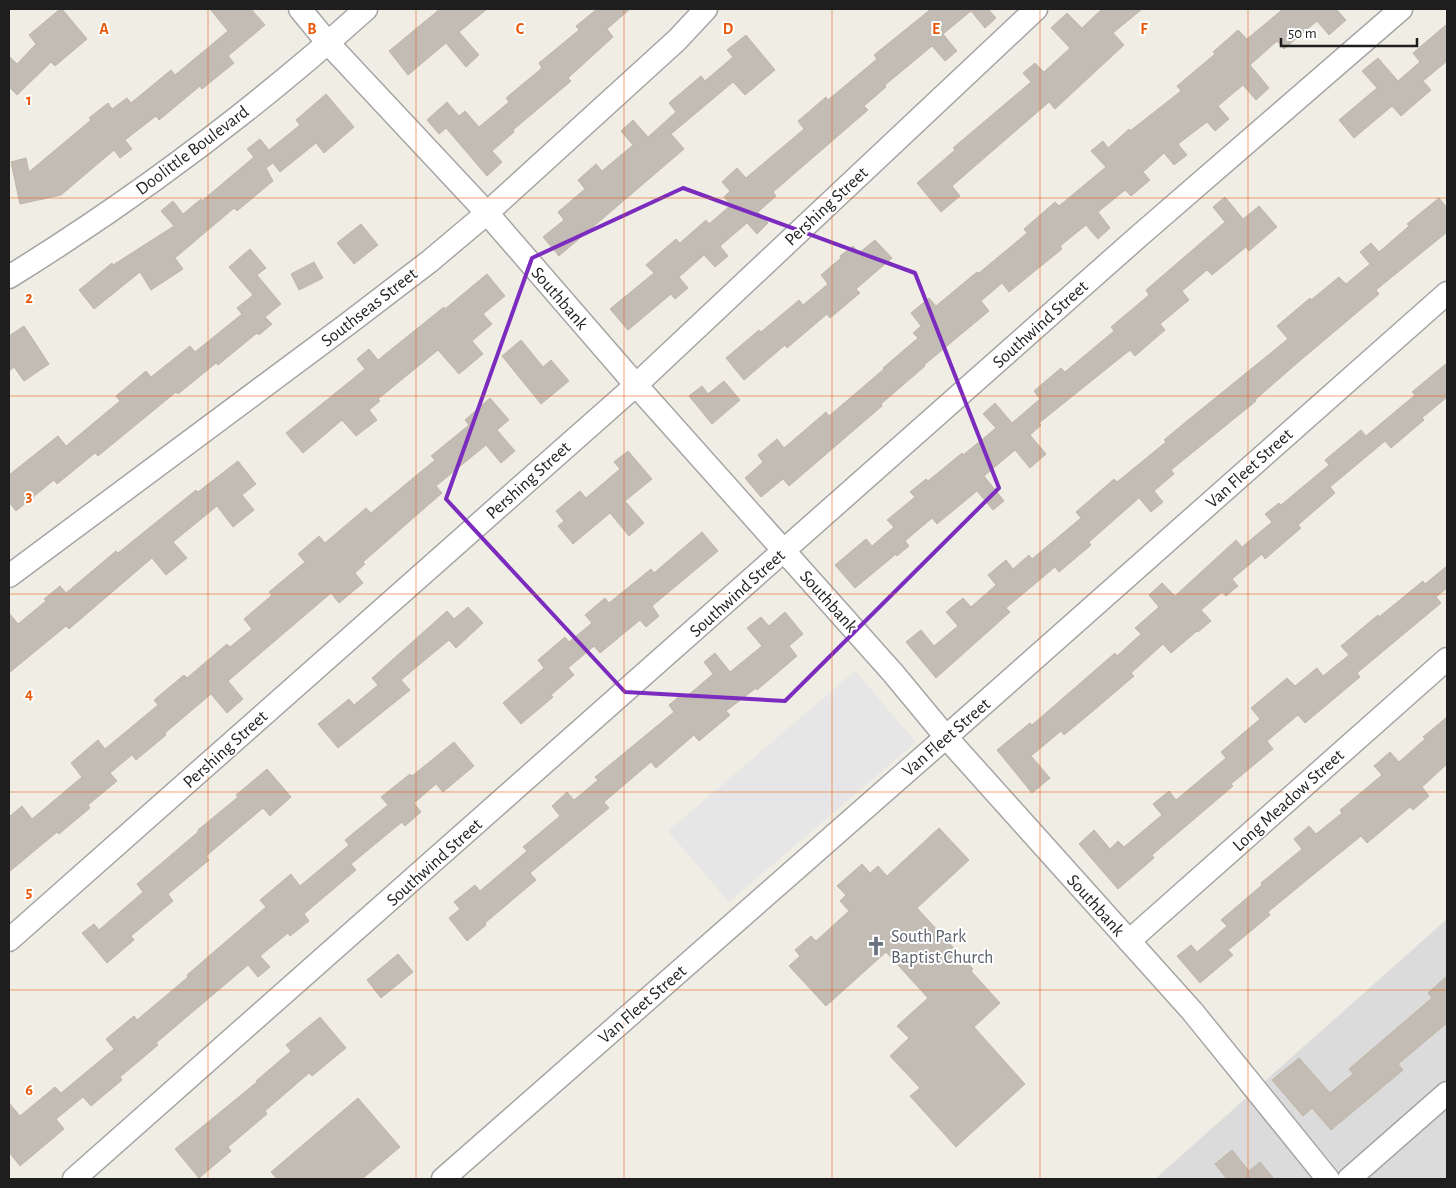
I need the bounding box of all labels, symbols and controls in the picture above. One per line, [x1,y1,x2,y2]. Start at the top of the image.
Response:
scale bar [1281,15,1417,47]
text: A [99,21,109,37]
text: B [307,21,317,37]
text: C [516,21,525,37]
text: D [723,21,734,37]
text: E [932,21,940,37]
text: F [1140,21,1148,37]
text: 50 m [1288,26,1317,41]
text: 1 [26,92,32,108]
street label: Doolittle Boulevard [133,103,252,199]
street label: Pershing Street [782,164,872,250]
street label: Southbank [527,264,592,334]
street label: Southseas Street [318,265,421,351]
street label: Southwind Street [990,277,1092,372]
text: 2 [25,290,33,306]
street label: Van Fleet Street [1203,425,1297,512]
street label: Pershing Street [483,438,574,523]
text: 3 [26,488,33,504]
street label: Southwind Street [687,546,789,641]
street label: Southbank [796,567,861,637]
text: 4 [25,686,33,702]
street label: Van Fleet Street [899,695,994,780]
street label: Pershing Street [180,707,271,792]
street label: Long Meadow Street [1230,746,1348,855]
street label: Southwind Street [384,815,486,910]
street label: Southbank [1063,871,1128,941]
text: 5 [26,884,33,900]
place label: South Park Baptist Church [891,928,993,967]
church icon: South Park Baptist Church [865,935,887,957]
street label: Van Fleet Street [595,962,690,1047]
text: 6 [25,1082,33,1098]

